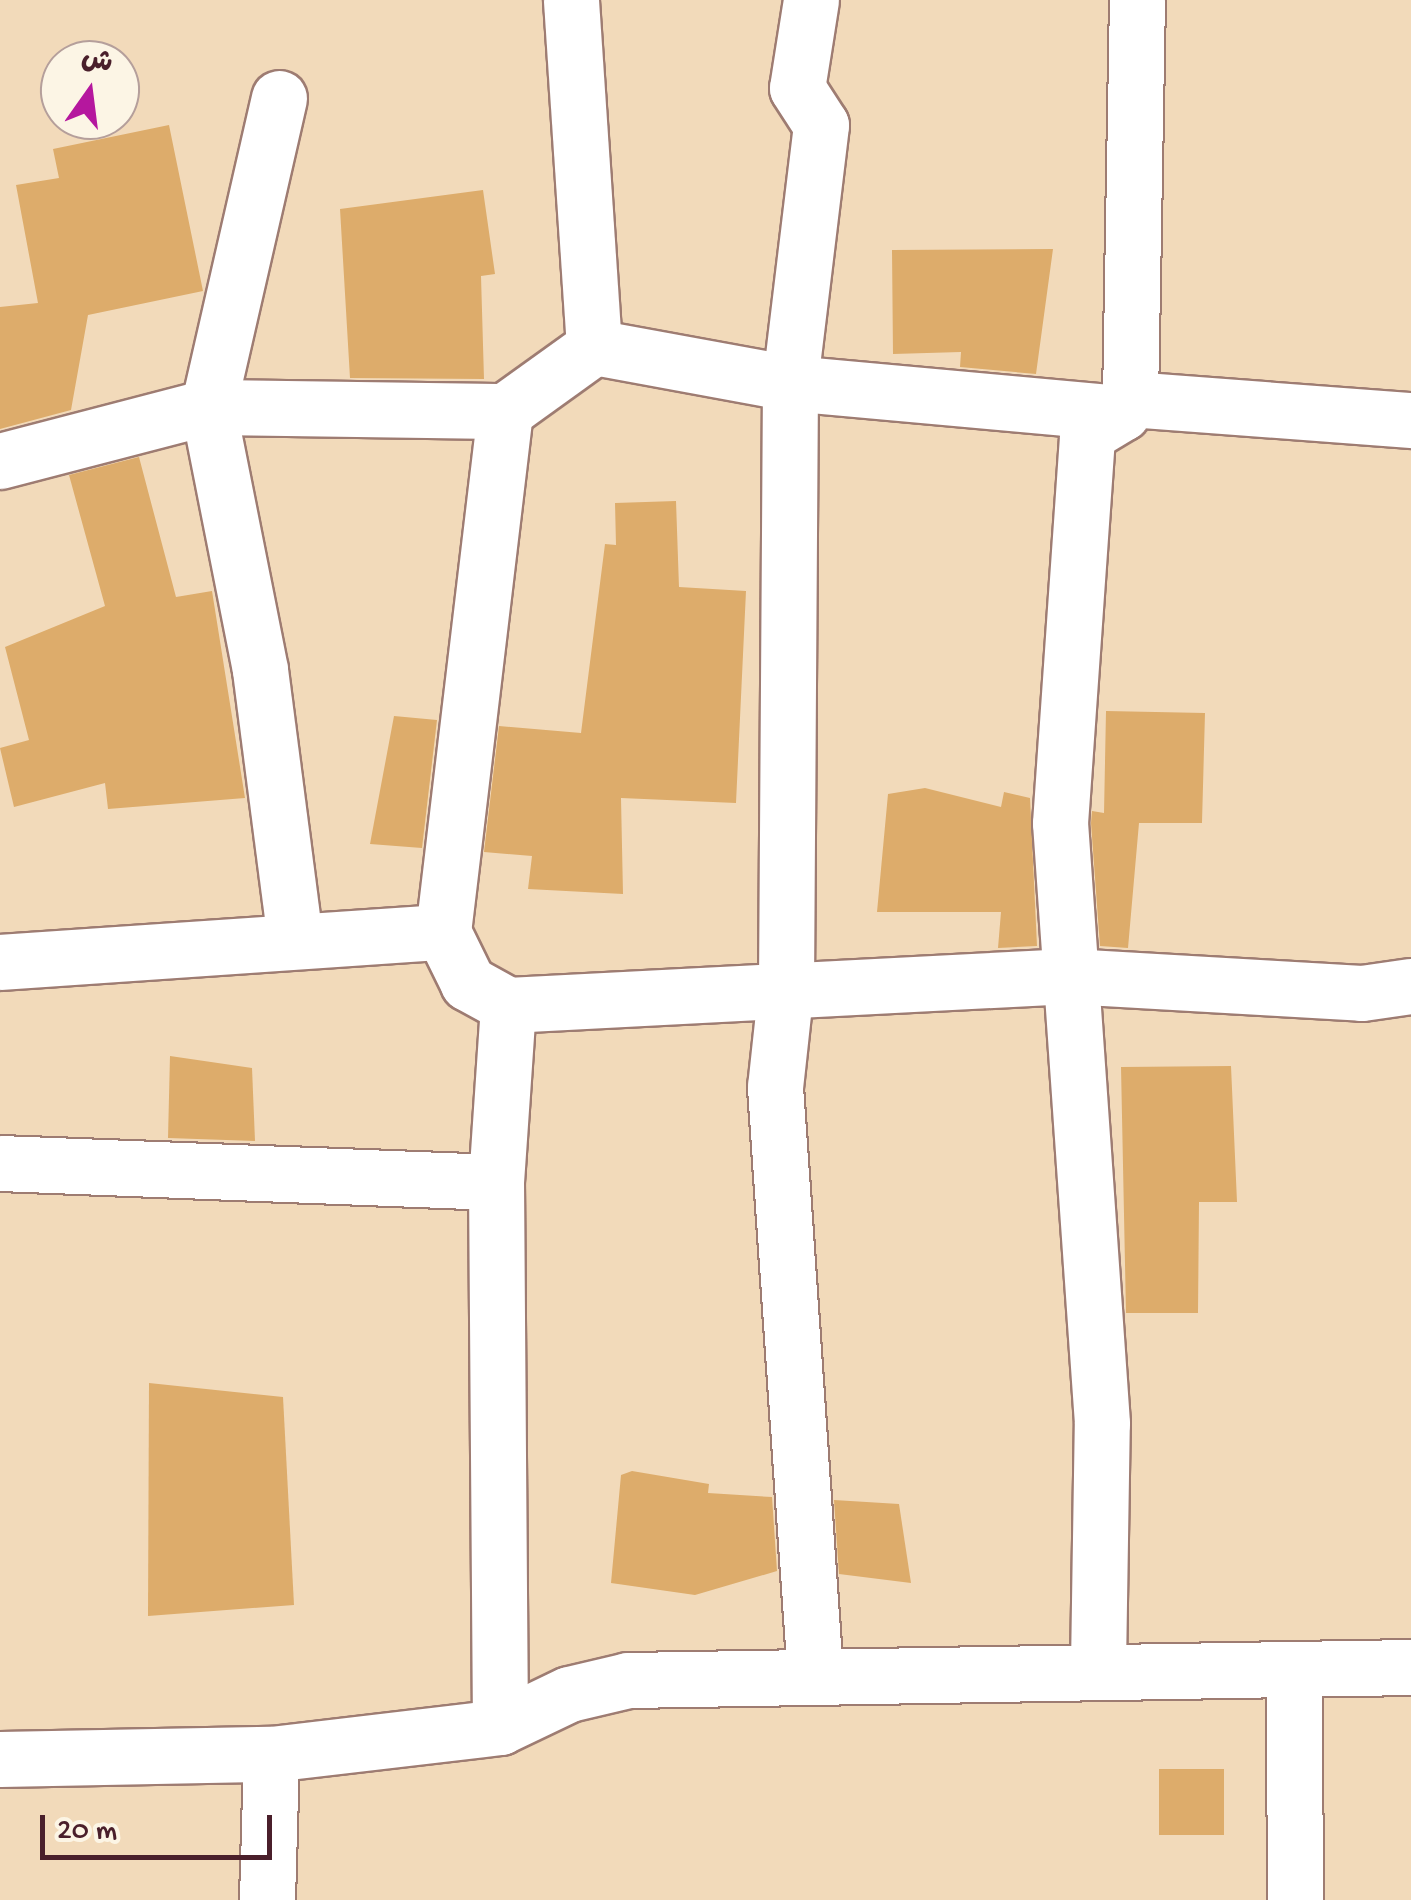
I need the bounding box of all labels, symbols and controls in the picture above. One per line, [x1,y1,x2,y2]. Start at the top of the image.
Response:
north arrow [40,40,140,140]
text: ش [78,43,116,82]
scale bar [45,1795,278,1857]
text: 20 m [57,1815,117,1850]

